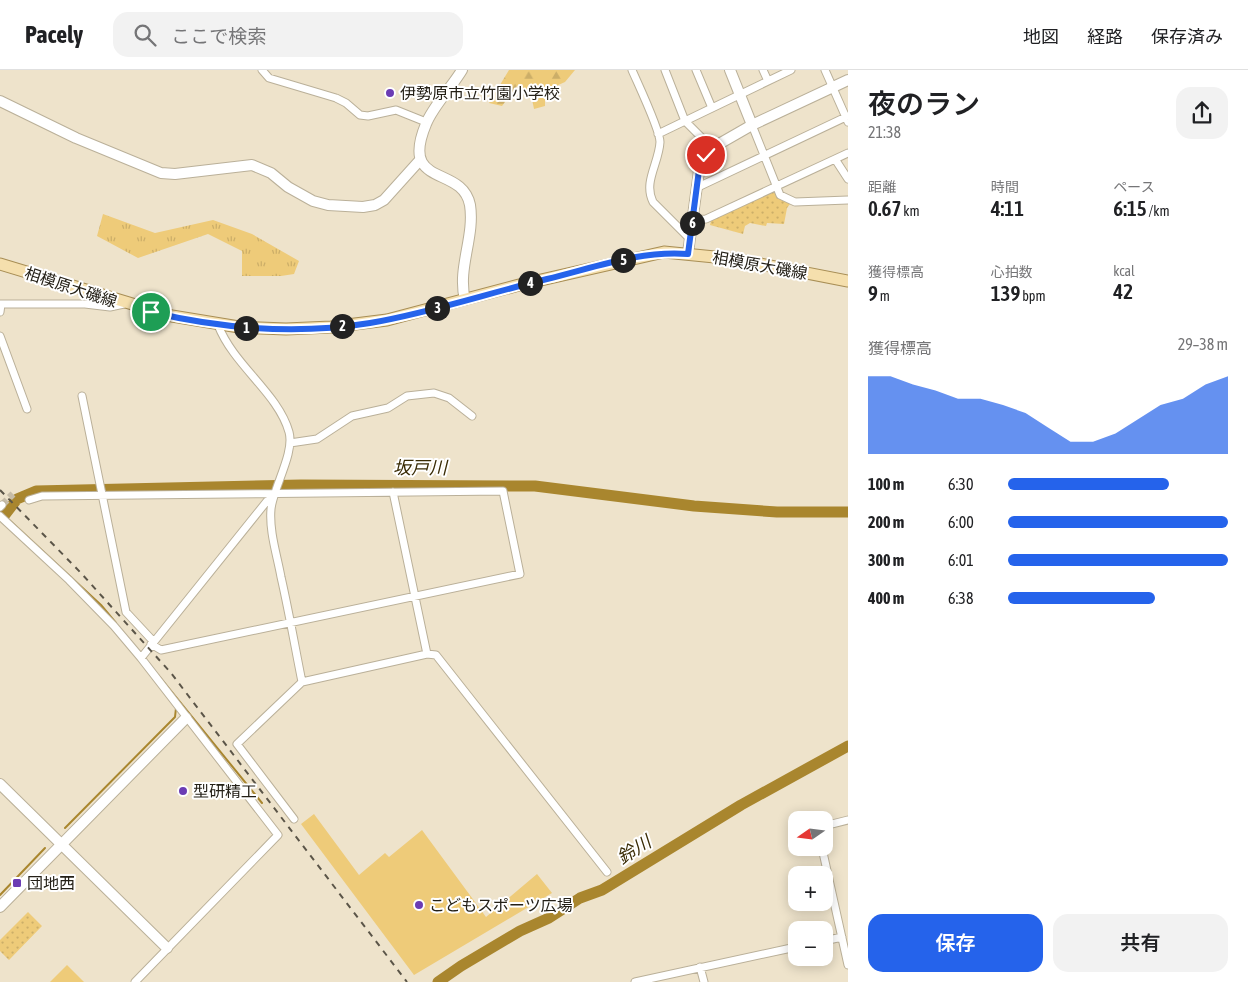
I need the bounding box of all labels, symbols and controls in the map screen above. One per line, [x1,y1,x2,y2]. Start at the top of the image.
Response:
search box [113,12,463,57]
text: Pacely [25,21,83,48]
icon: search [131,21,159,49]
text: ここで検索 [171,25,266,47]
text: 地図 [1023,26,1059,47]
text: 経路 [1087,26,1123,47]
text: 保存済み [1151,26,1223,47]
place label: 伊勢原市立竹園小学校 [400,84,560,102]
marker: 伊勢原市立竹園小学校 [384,87,396,99]
button: share [1176,87,1228,139]
text: 夜のラン [868,88,980,120]
text: 21:38 [868,123,901,141]
pin [685,134,727,176]
icon: check [692,141,720,169]
text: 距離 [868,179,896,195]
text: 時間 [991,179,1019,195]
text: ペース [1113,179,1155,195]
text: 0.67 [868,196,901,220]
text: 4:11 [991,196,1024,220]
text: 6:15 [1113,196,1147,220]
text: km [901,203,920,219]
text: /km [1147,203,1170,219]
pin: 6 [680,210,704,236]
text: 6 [689,215,696,231]
pin: 5 [610,248,636,272]
street label: 相模原大磯線 [711,248,809,282]
text: 5 [620,252,627,268]
text: kcal [1113,263,1135,279]
street label: 相模原大磯線 [23,264,119,310]
text: 獲得標高 [868,264,924,280]
text: 心拍数 [991,264,1033,280]
pin: 4 [518,270,542,296]
text: 4 [527,275,534,291]
text: 42 [1113,279,1133,303]
text: 9 [868,281,878,305]
text: 139 [991,281,1020,305]
text: m [878,288,890,304]
text: bpm [1020,288,1046,304]
pin [130,291,172,333]
pin: 3 [424,296,450,320]
icon: arrive [137,298,165,326]
text: 3 [434,300,441,316]
pin: 2 [330,314,354,338]
pin: 1 [234,316,258,340]
text: 2 [339,318,346,334]
text: 1 [243,320,250,336]
text: 29–38 m [1178,335,1228,353]
text: 獲得標高 [868,339,932,357]
water label: 坂戸川 [393,457,449,478]
text: 100 m [868,475,904,493]
text: 6:30 [948,475,973,493]
text: 200 m [868,513,904,531]
text: 6:00 [948,513,974,531]
text: 300 m [868,551,904,569]
text: 6:01 [948,551,974,569]
text: 400 m [868,589,904,607]
text: 6:38 [948,589,973,607]
place label: 型研精工 [193,782,257,800]
marker: 型研精工 [177,785,189,797]
north arrow [788,811,832,856]
map controls [788,811,833,966]
water label: 鈴川 [613,830,656,868]
button: + [788,866,833,911]
place label: 団地西 [27,874,75,892]
marker: 団地西 [11,877,23,889]
place label: こどもスポーツ広場 [429,896,573,914]
marker: こどもスポーツ広場 [413,899,425,911]
button: 保存 [868,914,1043,972]
button: 共有 [1053,914,1228,972]
button: − [788,921,833,966]

